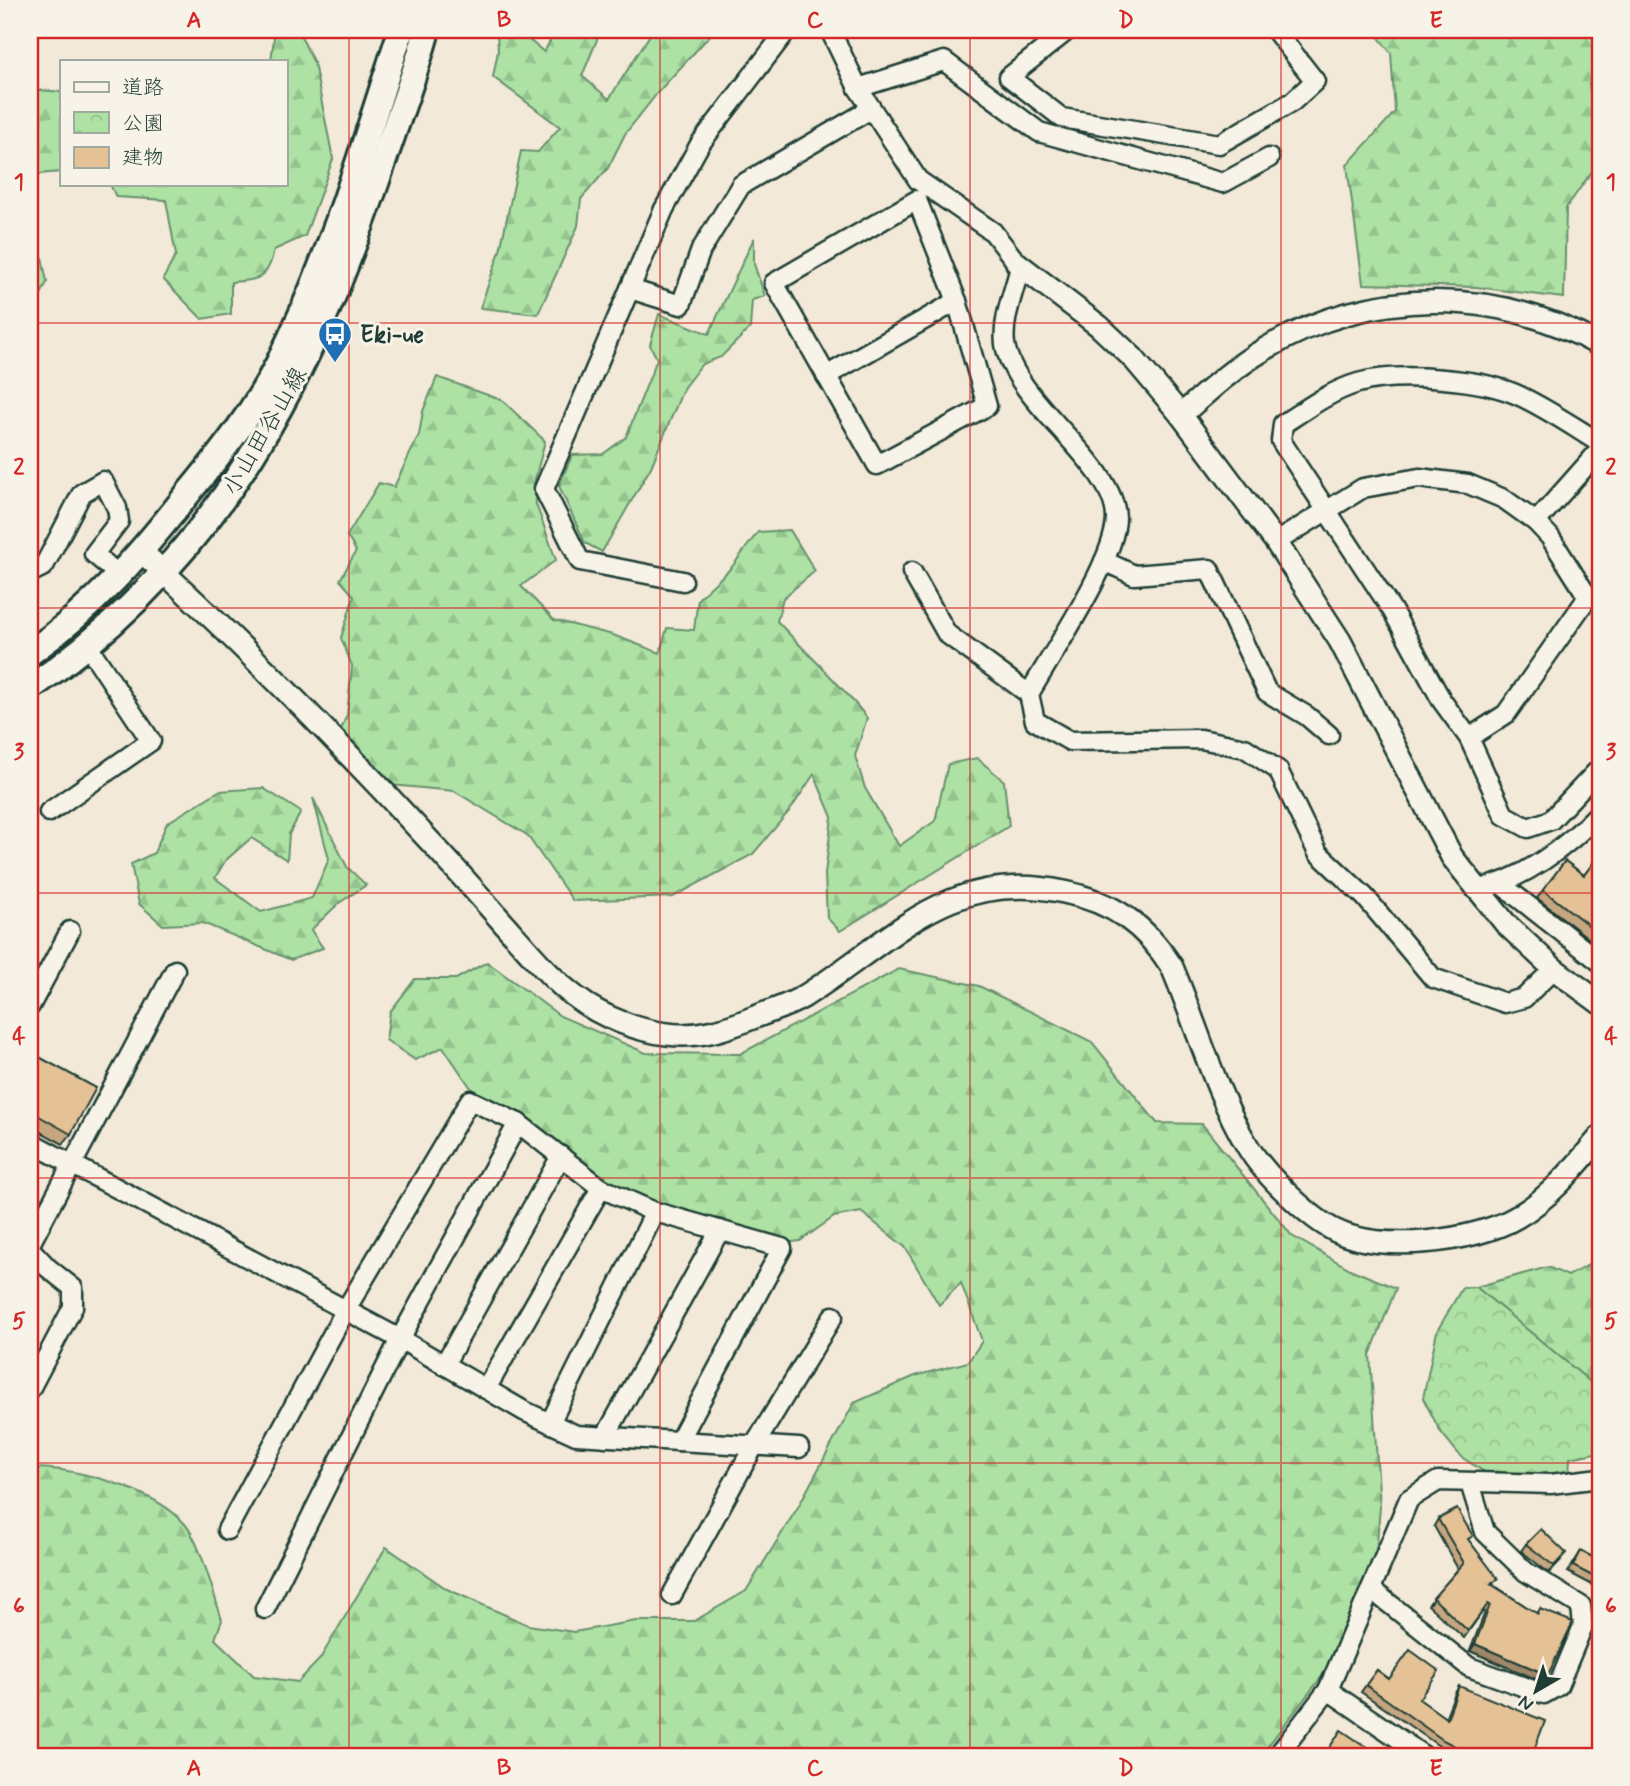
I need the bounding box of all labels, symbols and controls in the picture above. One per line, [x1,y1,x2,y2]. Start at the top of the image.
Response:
text: A [186,6,202,36]
text: B [497,6,512,36]
text: C [807,6,824,36]
text: D [1118,6,1134,36]
text: E [1429,6,1443,36]
legend [60,60,287,186]
text: 道路 [122,74,164,102]
text: 公園 [122,110,164,138]
text: 建物 [122,144,164,172]
text: 1 [14,168,24,198]
text: 1 [1606,168,1616,198]
bus stop icon: Eki-ue [316,315,354,364]
place label: Eki-ue [360,320,424,351]
street label: 小山田谷山線 [216,362,315,502]
text: 2 [13,453,25,483]
text: 2 [1605,453,1617,483]
text: 3 [14,738,25,768]
text: 3 [1606,738,1617,768]
text: 4 [12,1022,26,1052]
text: 4 [1604,1022,1618,1052]
text: 5 [12,1307,26,1337]
text: 5 [1604,1307,1618,1337]
text: 6 [13,1592,25,1622]
text: 6 [1605,1592,1617,1622]
north arrow [1500,1656,1570,1726]
text: N [1513,1689,1539,1717]
text: A [186,1754,202,1784]
text: B [497,1754,512,1784]
text: C [807,1754,824,1784]
text: D [1118,1754,1134,1784]
text: E [1429,1754,1443,1784]

